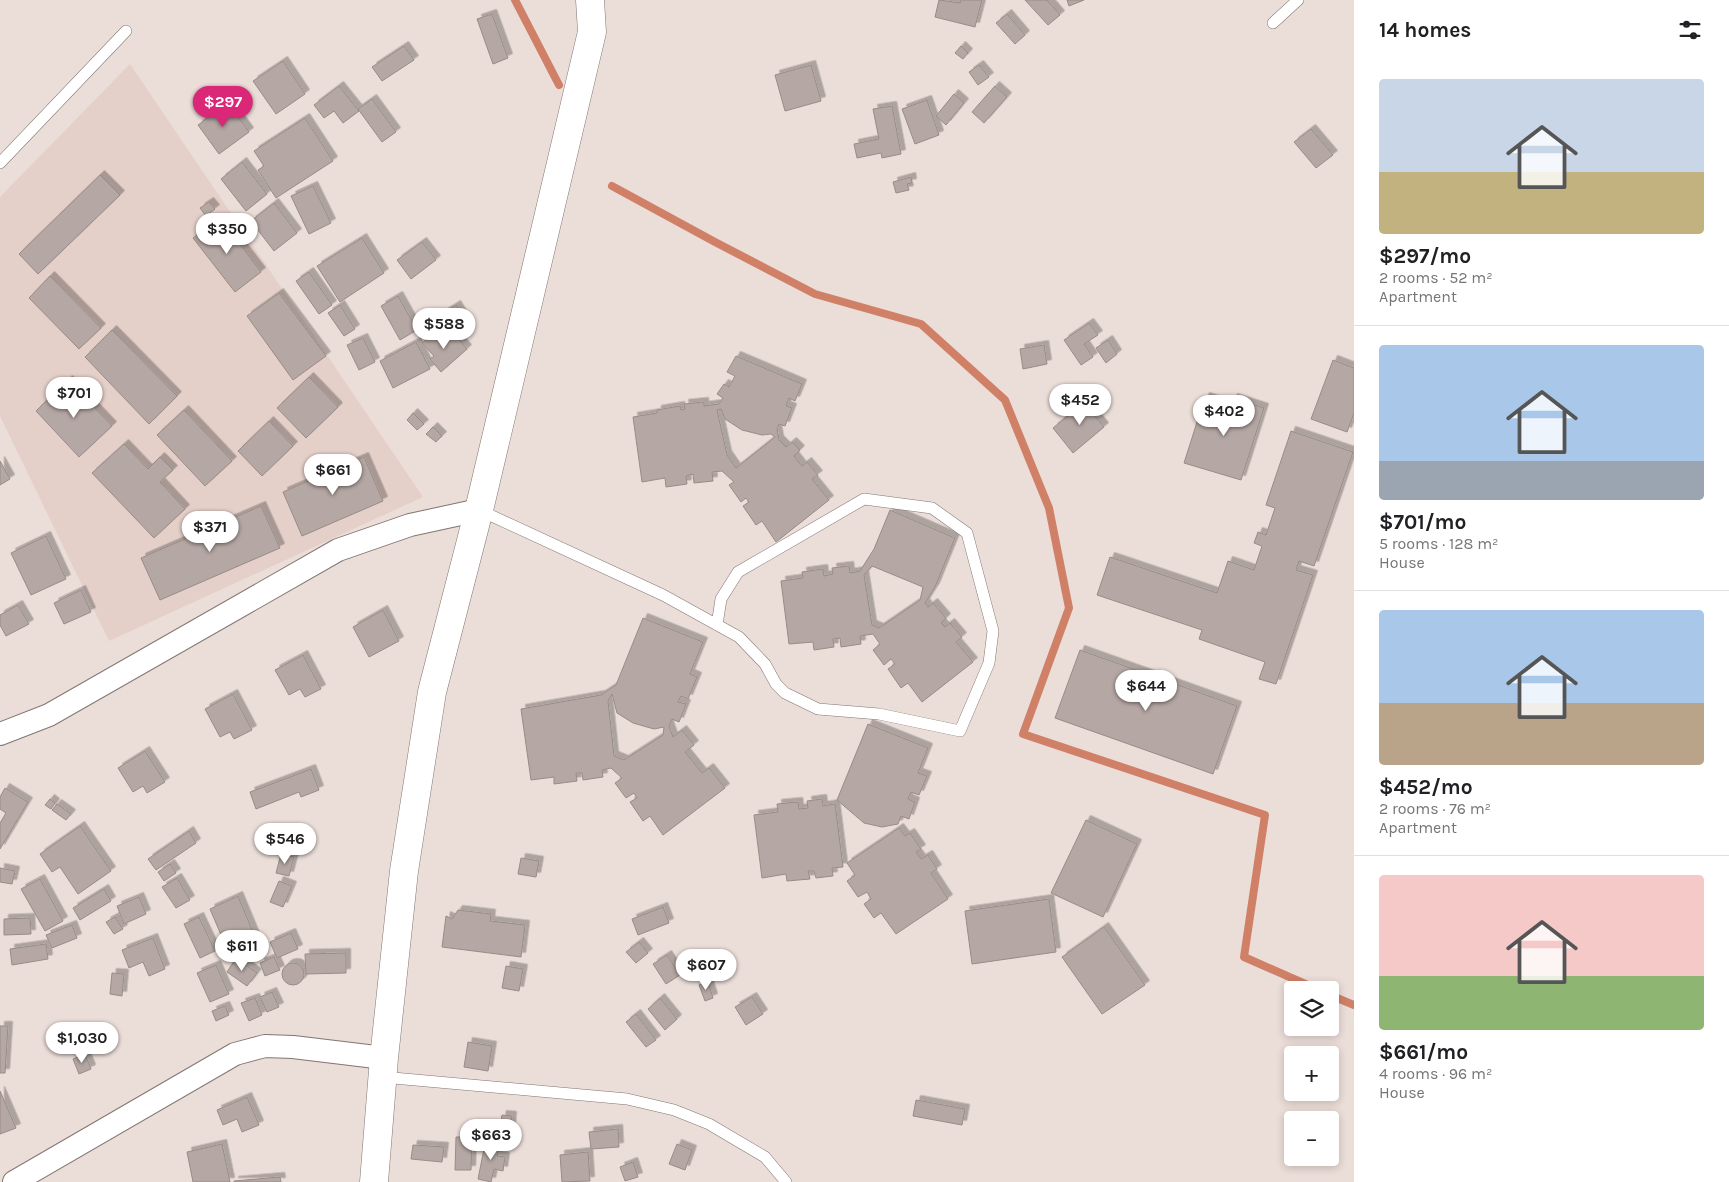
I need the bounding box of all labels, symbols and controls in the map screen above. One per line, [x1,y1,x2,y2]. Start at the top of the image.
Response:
icon: filters [1676,16,1704,44]
text: 14 homes [1379,18,1471,42]
pin: $297 [193,86,253,128]
text: $297 [204,92,242,111]
icon: home [1497,112,1587,202]
pin: $350 [197,212,257,255]
text: $350 [207,219,247,238]
text: $297/mo [1379,244,1471,268]
text: 2 rooms · 52 m² [1379,268,1493,287]
text: Apartment [1379,287,1457,306]
pin: $588 [414,308,474,350]
text: $588 [423,314,465,333]
pin: $701 [44,376,104,419]
icon: home [1497,377,1587,467]
text: $701 [57,383,91,402]
pin: $452 [1050,384,1110,426]
text: $452 [1060,390,1100,409]
pin: $402 [1194,394,1254,437]
text: $402 [1204,401,1244,420]
pin: $661 [303,454,363,496]
text: $661 [315,460,351,479]
pin: $371 [180,510,240,553]
text: $701/mo [1379,510,1466,534]
text: $371 [193,517,227,536]
text: 5 rooms · 128 m² [1379,534,1499,553]
text: House [1379,553,1425,572]
icon: home [1497,642,1587,732]
pin: $644 [1116,670,1176,712]
text: $644 [1126,676,1166,695]
text: $452/mo [1379,775,1473,799]
text: 2 rooms · 76 m² [1379,799,1491,818]
text: Apartment [1379,818,1457,837]
pin: $546 [255,822,315,865]
text: $546 [265,829,305,848]
icon: home [1497,907,1587,997]
pin: $611 [212,930,272,972]
text: $611 [226,936,258,955]
pin: $607 [676,948,736,991]
text: $607 [687,955,725,974]
map controls [1284,981,1339,1166]
button: layers [1284,981,1339,1036]
pin: $1,030 [41,1022,123,1064]
text: $1,030 [57,1028,107,1047]
text: $661/mo [1379,1040,1468,1064]
button: + [1284,1046,1339,1101]
text: 4 rooms · 96 m² [1379,1064,1492,1083]
text: House [1379,1083,1425,1102]
button: − [1284,1111,1339,1166]
pin: $663 [461,1118,521,1161]
text: $663 [471,1125,511,1144]

